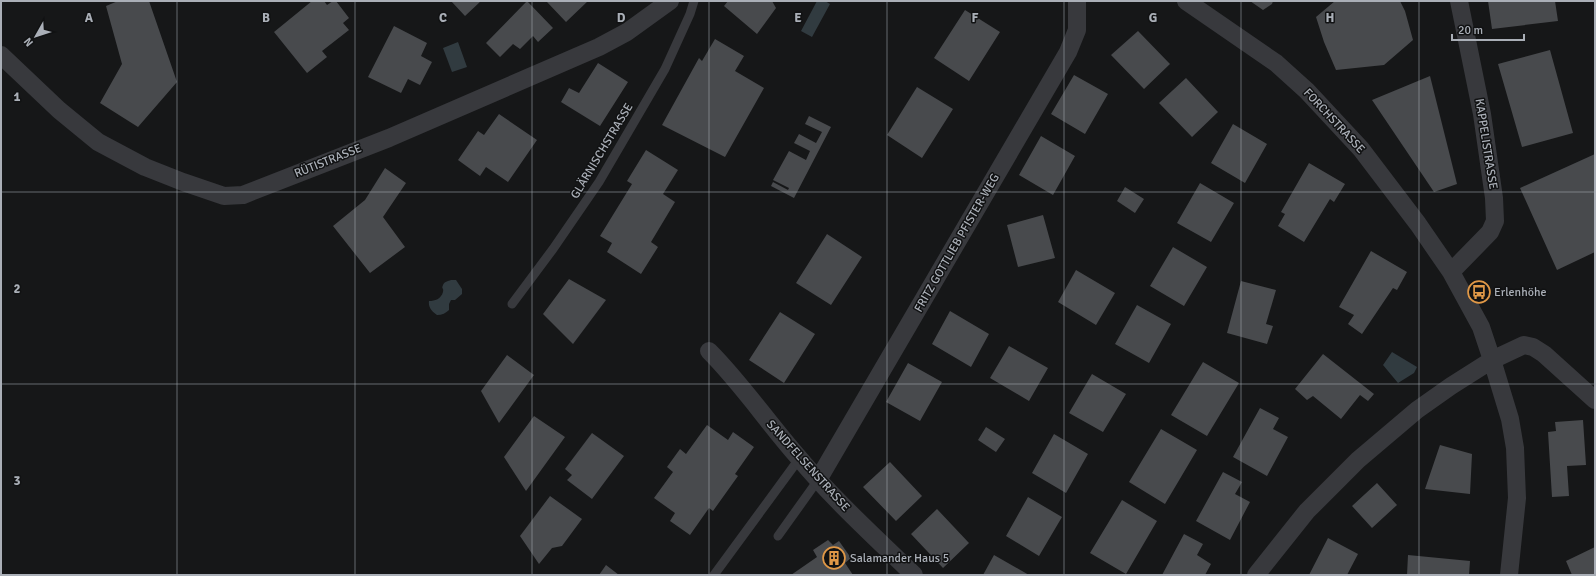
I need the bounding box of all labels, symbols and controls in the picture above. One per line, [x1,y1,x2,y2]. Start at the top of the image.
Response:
text: A [85,10,94,26]
text: B [262,10,270,26]
text: C [439,10,447,26]
text: D [617,10,626,26]
text: E [794,10,802,26]
text: F [972,10,979,26]
text: G [1149,10,1157,26]
text: H [1326,10,1334,26]
north arrow [16,16,56,56]
scale bar [1452,16,1524,42]
text: 20 m [1458,23,1483,38]
text: N [21,35,36,49]
street label: FORCHSTRASSE [1300,85,1368,157]
text: 1 [13,89,21,105]
street label: KAPPELISTRASSE [1471,98,1501,191]
street label: GLÄRNISCHSTRASSE [568,100,637,202]
street label: RÜTISTRASSE [292,141,364,181]
street label: FRITZ GOTTLIEB PFISTER-WEG [911,171,1003,315]
bus stop icon: Erlenhöhe [1466,279,1492,305]
text: 2 [13,281,21,297]
place label: Erlenhöhe [1494,285,1546,300]
street label: SANDFELSENSTRASSE [763,417,853,515]
text: 3 [13,473,21,489]
building icon: Salamander Haus 5 [821,545,847,571]
place label: Salamander Haus 5 [850,551,949,566]

